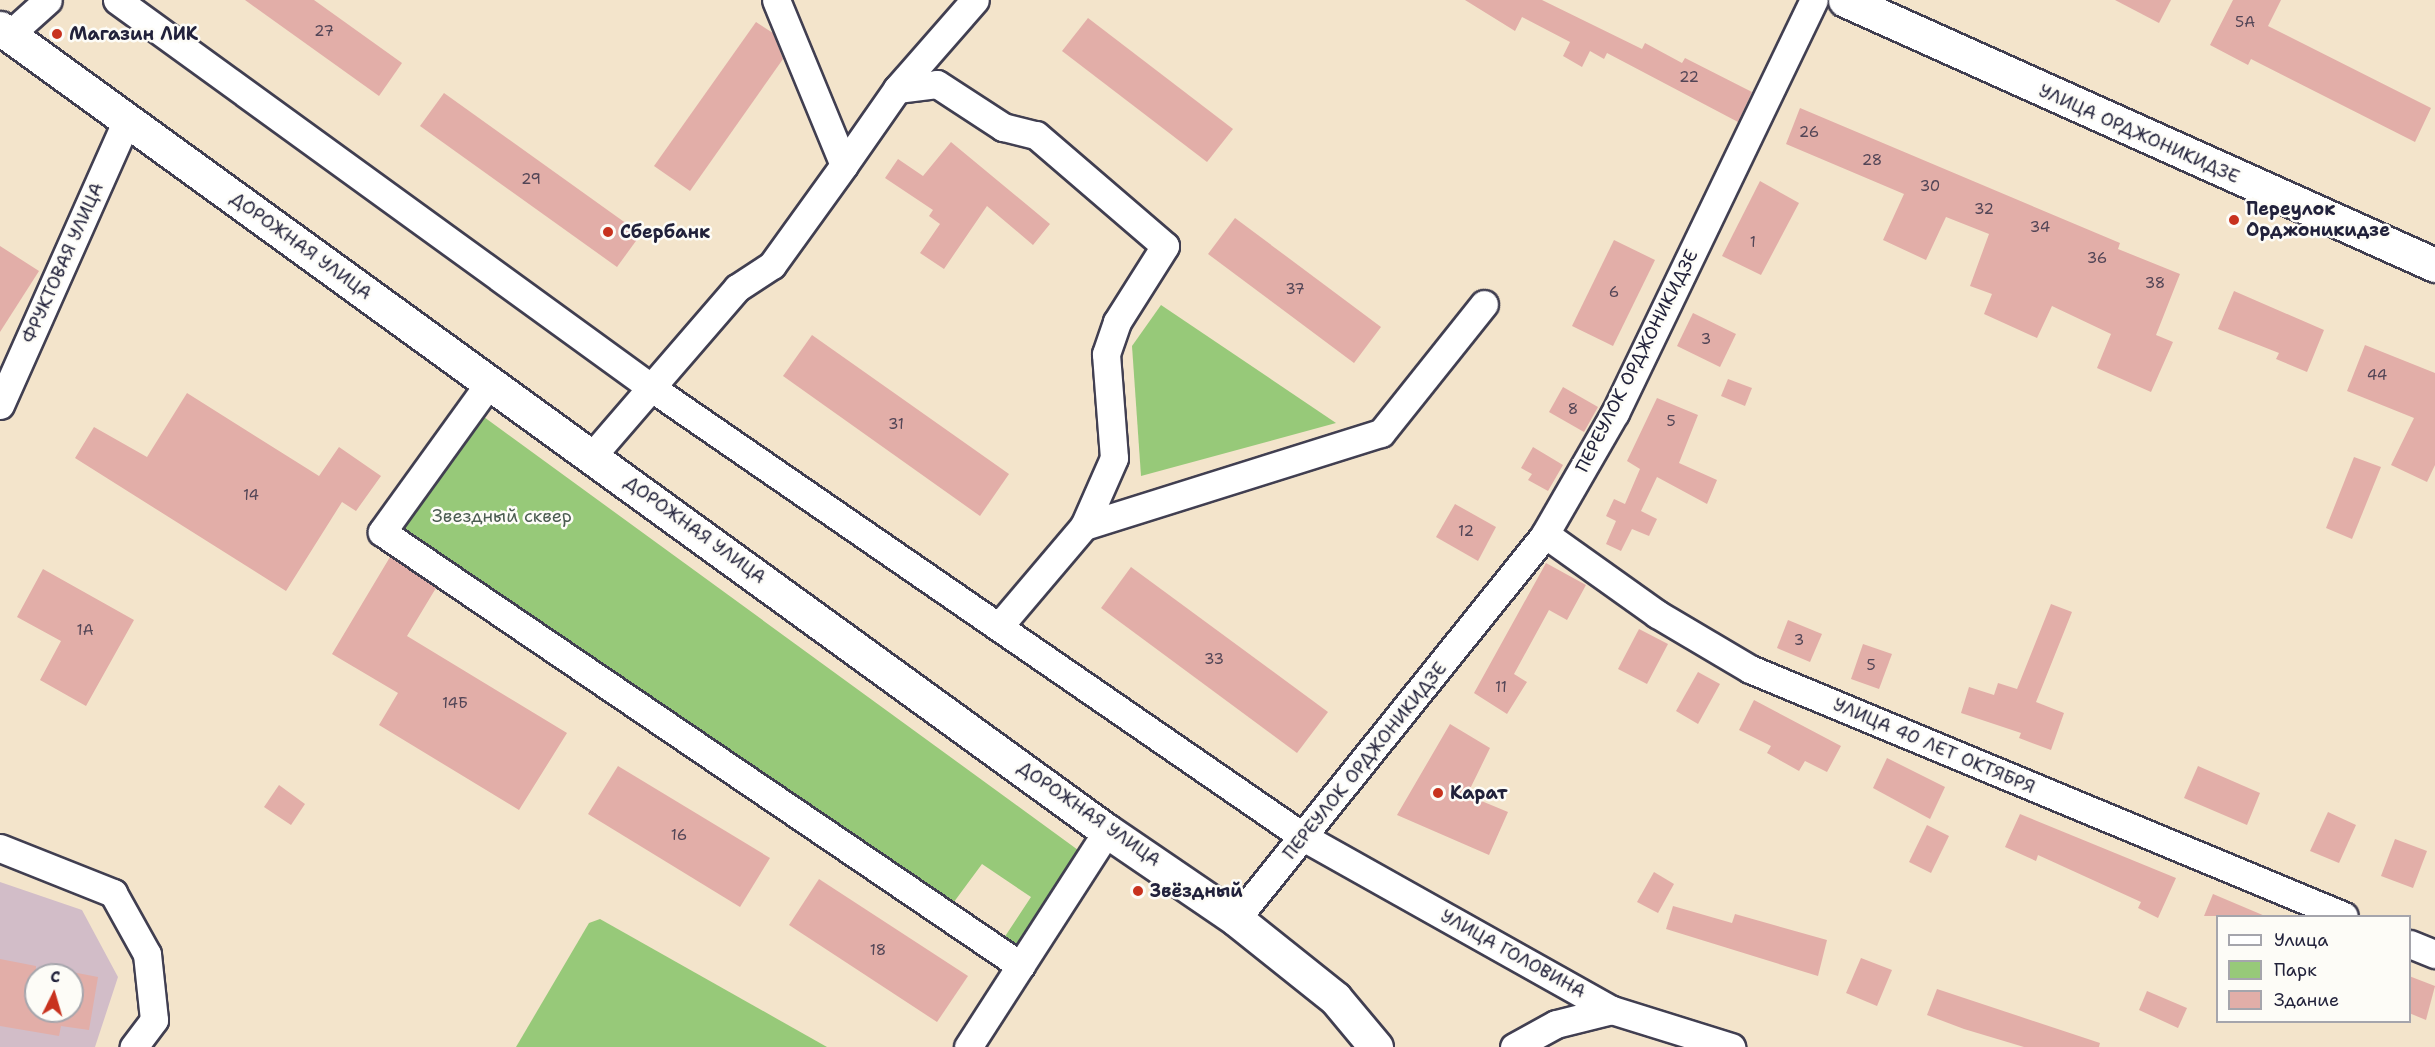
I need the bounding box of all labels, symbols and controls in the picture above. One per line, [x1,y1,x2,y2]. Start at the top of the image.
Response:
house number: 5А [2235,14,2255,32]
place label: Магазин ЛИК [69,23,198,45]
house number: 27 [314,23,334,41]
marker: Магазин ЛИК [50,27,64,41]
house number: 22 [1679,69,1699,87]
street label: УЛИЦА ОРДЖОНИКИДЗЕ [2035,80,2243,188]
house number: 26 [1799,124,1819,142]
house number: 28 [1862,152,1882,170]
house number: 29 [521,171,541,189]
house number: 30 [1920,178,1940,196]
street label: ФРУКТОВАЯ УЛИЦА [18,179,108,347]
street label: ДОРОЖНАЯ УЛИЦА [226,188,376,304]
place label: Переулок Орджоникидзе [2246,199,2390,242]
house number: 32 [1974,201,1994,219]
marker: Переулок Орджоникидзе [2227,213,2241,227]
house number: 34 [2030,219,2050,237]
place label: Сбербанк [620,221,710,243]
marker: Сбербанк [601,225,615,239]
house number: 1 [1750,234,1756,252]
street label: ПЕРЕУЛОК ОРДЖОНИКИДЗЕ [1571,246,1703,476]
house number: 36 [2087,250,2107,268]
house number: 38 [2145,275,2165,293]
house number: 37 [1285,281,1305,299]
house number: 6 [1609,284,1619,302]
house number: 3 [1701,331,1711,349]
house number: 44 [2367,367,2387,385]
house number: 8 [1568,401,1578,419]
house number: 5 [1666,413,1676,431]
house number: 31 [888,416,904,434]
street label: ДОРОЖНАЯ УЛИЦА [620,472,770,588]
house number: 14 [243,487,259,505]
park label: Звездный сквер [432,505,572,527]
house number: 12 [1458,523,1474,541]
house number: 1А [76,622,94,640]
house number: 3 [1794,632,1804,650]
house number: 33 [1204,651,1224,669]
house number: 5 [1866,657,1876,675]
street label: ПЕРЕУЛОК ОРДЖОНИКИДЗЕ [1279,658,1451,864]
house number: 11 [1495,679,1507,697]
street label: УЛИЦА 40 ЛЕТ ОКТЯБРЯ [1830,694,2038,798]
house number: 14Б [442,695,468,713]
street label: ДОРОЖНАЯ УЛИЦА [1014,757,1164,871]
place label: Карат [1450,782,1507,804]
marker: Карат [1431,786,1445,800]
house number: 16 [671,827,687,845]
place label: Звёздный [1150,880,1243,902]
marker: Звёздный [1131,884,1145,898]
street label: УЛИЦА ГОЛОВИНА [1437,905,1589,1003]
legend [2216,915,2411,1023]
text: Улица [2274,928,2328,952]
house number: 18 [870,942,886,960]
text: Парк [2274,958,2317,982]
north arrow [24,963,84,1023]
text: С [50,966,61,987]
text: Здание [2274,988,2339,1012]

